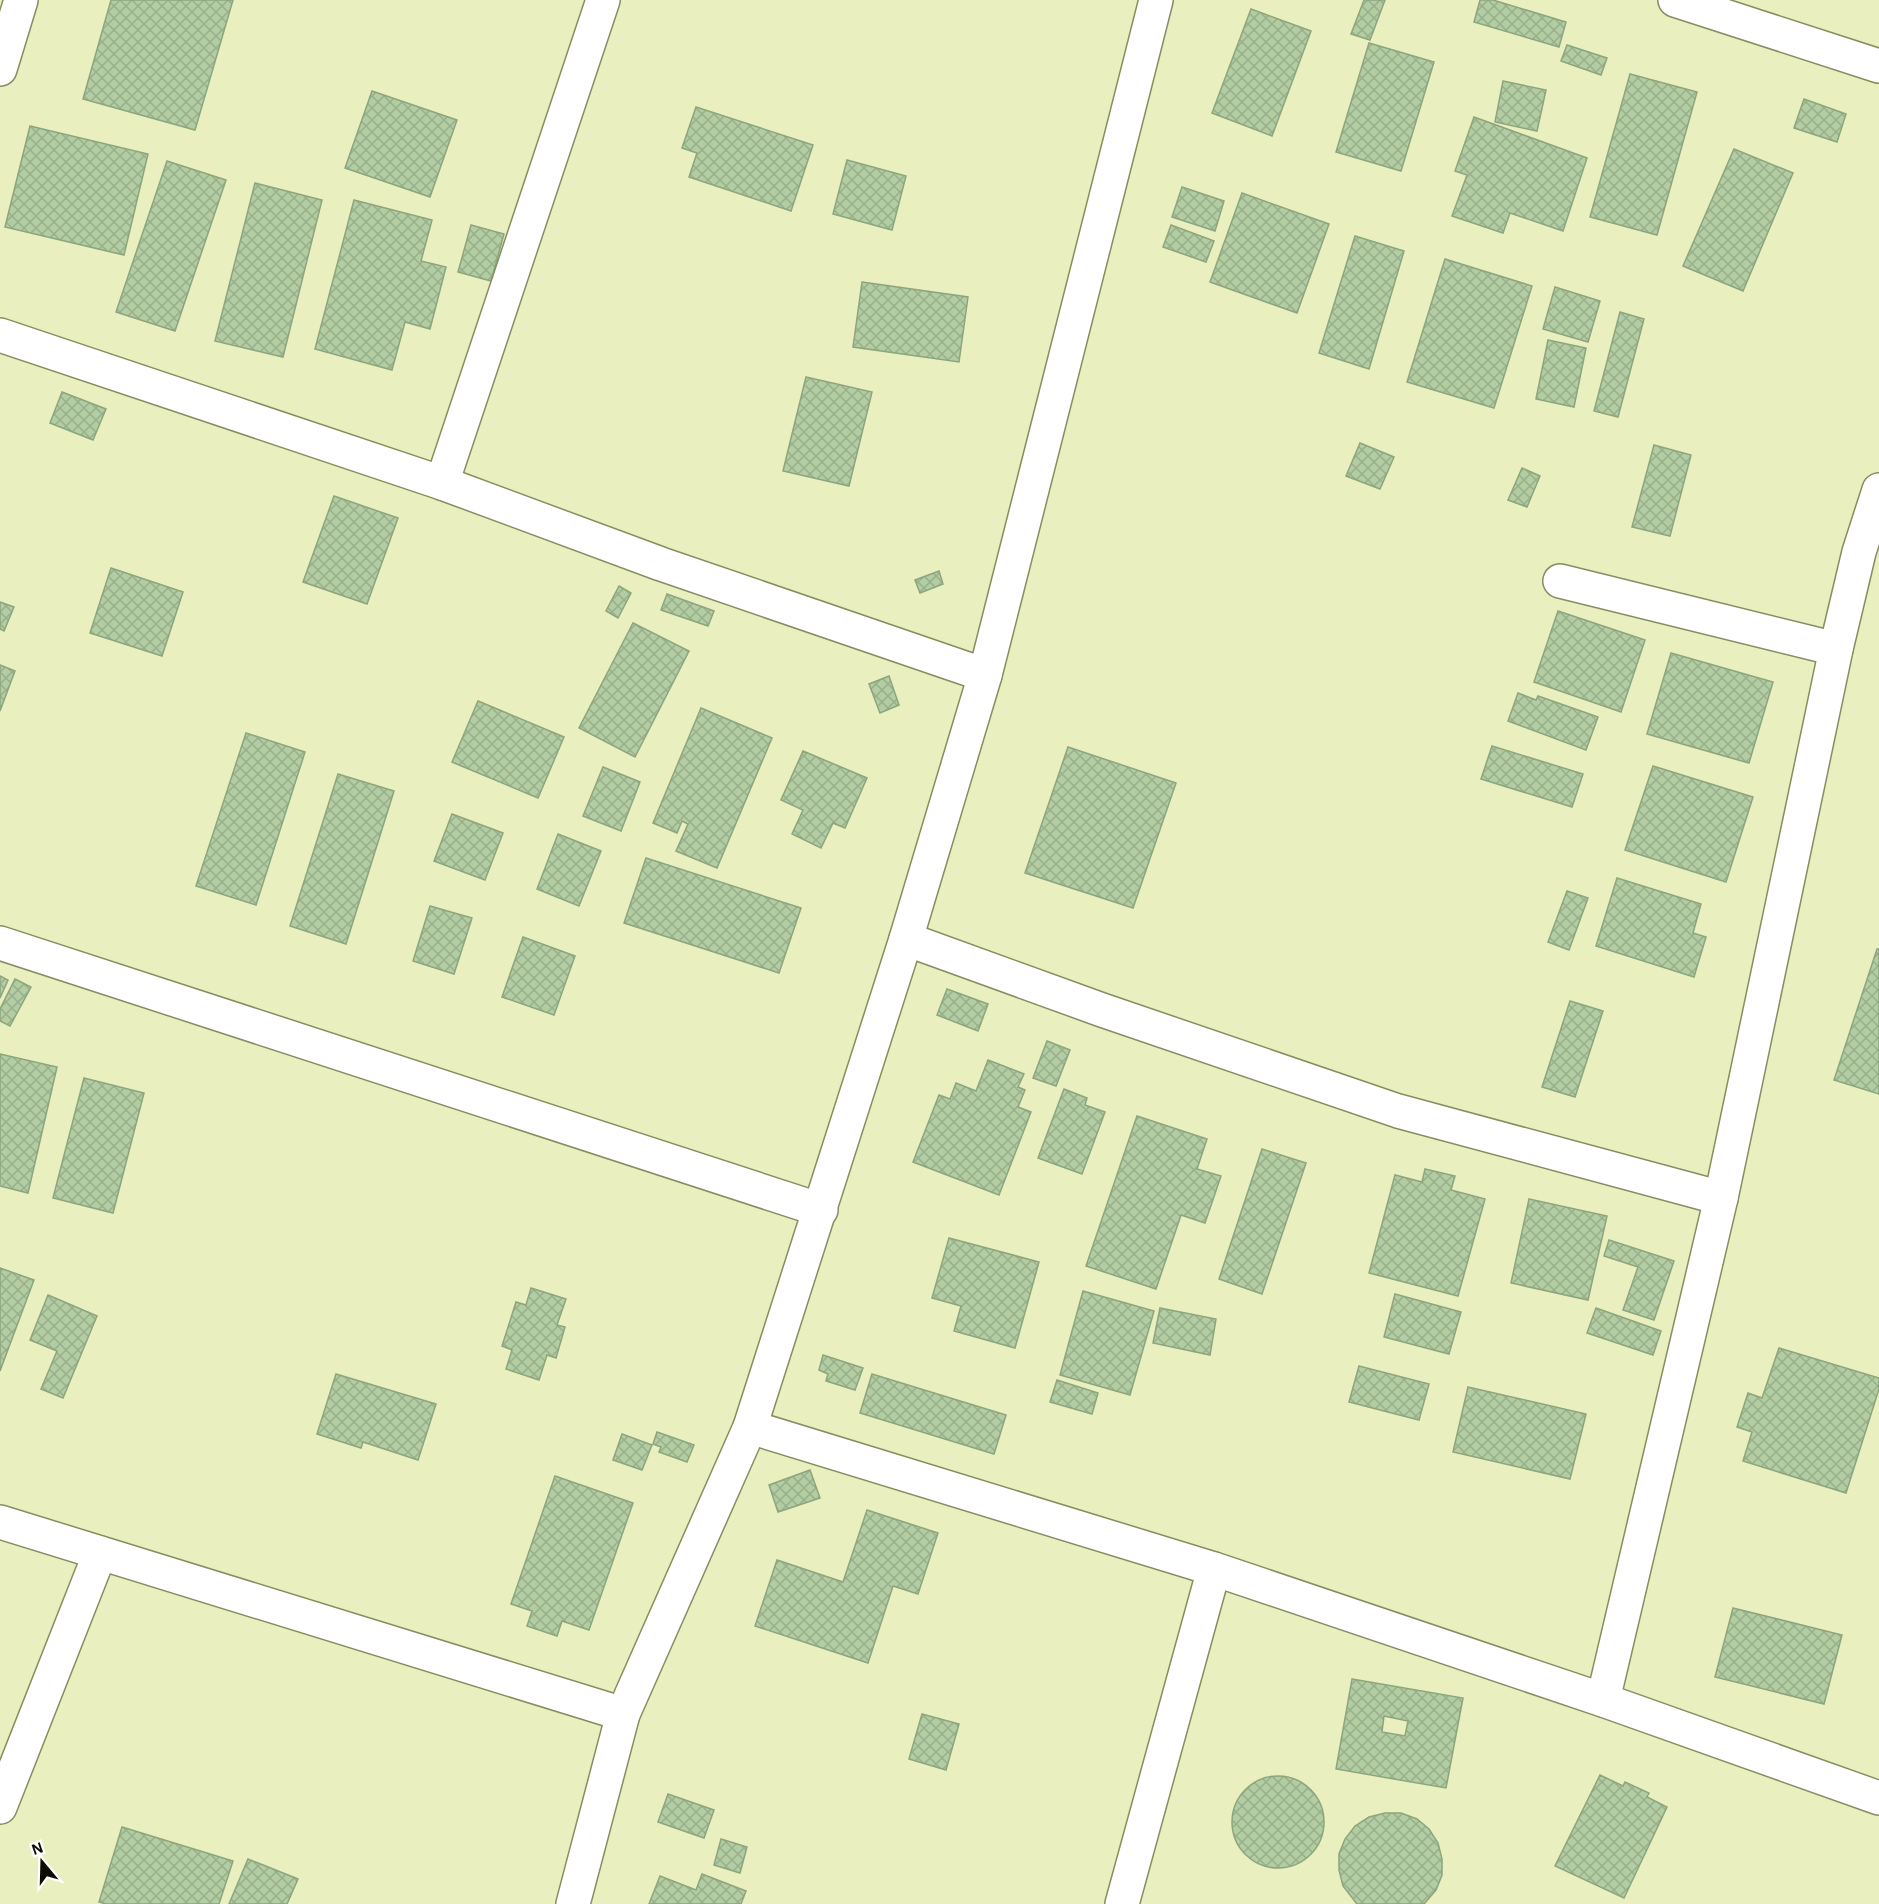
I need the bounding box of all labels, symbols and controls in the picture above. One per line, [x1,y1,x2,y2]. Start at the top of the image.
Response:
north arrow [12,1832,72,1892]
text: N [30,1839,45,1858]

